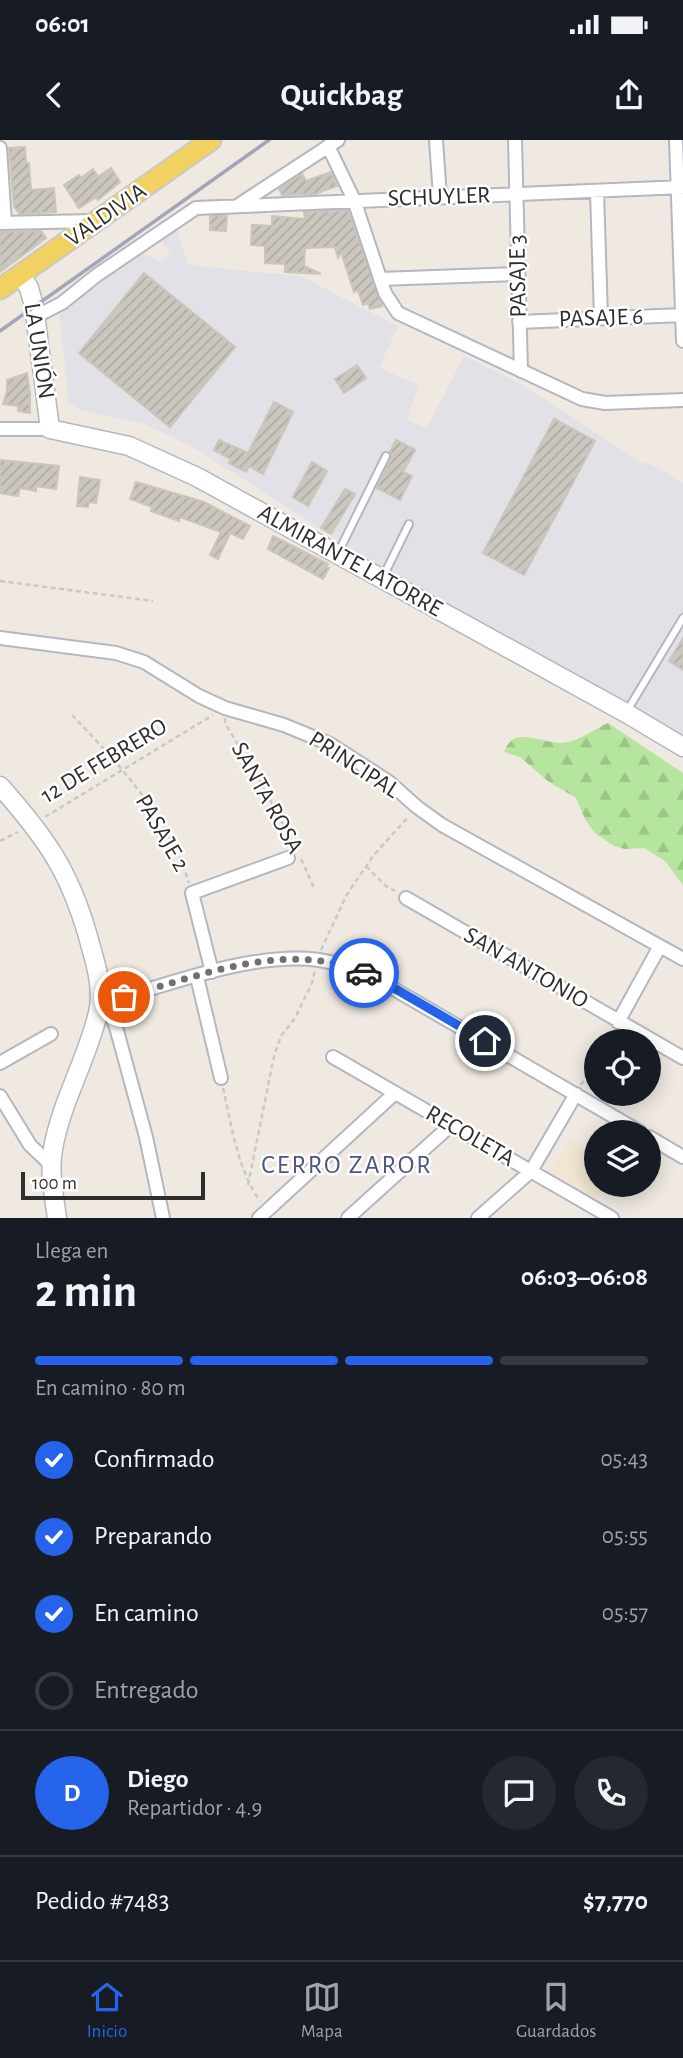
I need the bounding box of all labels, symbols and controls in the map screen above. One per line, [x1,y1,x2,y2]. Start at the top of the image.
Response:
text: 06:01 [35,11,90,37]
icon: back [35,76,73,114]
icon: share [610,76,648,114]
text: Quickbag [281,79,402,111]
street label: VALDIVIA [61,179,151,251]
street label: SCHUYLER [387,183,491,211]
street label: PASAJE 3 [505,234,531,318]
street label: LA UNIÓN [20,301,60,401]
street label: PASAJE 6 [558,305,644,331]
street label: ALMIRANTE LATORRE [254,500,447,622]
street label: 12 DE FEBRERO [37,714,171,808]
street label: PRINCIPAL [305,727,403,803]
street label: SANTA ROSA [227,738,307,858]
street label: PASAJE 2 [131,791,193,876]
street label: SAN ANTONIO [460,923,592,1013]
courier [329,938,399,1008]
icon: car [345,954,383,992]
pin [94,967,154,1027]
icon: bag [105,978,143,1016]
pin [455,1011,515,1071]
icon: home [466,1022,504,1060]
map controls [584,1029,661,1197]
button: locate [584,1029,661,1106]
street label: RECOLETA [422,1101,519,1171]
button: layers [584,1120,661,1197]
district label: CERRO ZAROR [261,1152,433,1178]
scale bar [21,1169,205,1201]
text: 100 m [32,1174,77,1193]
text: Llega en [35,1240,108,1263]
text: 06:03–06:08 [521,1264,648,1290]
text: 2 min [35,1269,137,1315]
text: En camino · 80 m [35,1377,186,1400]
icon: check [35,1441,73,1479]
text: Confirmado [94,1446,215,1472]
text: 05:43 [600,1448,648,1471]
icon: check [35,1518,73,1556]
text: Preparando [94,1523,212,1549]
text: 05:55 [602,1525,648,1548]
icon: check [35,1595,73,1633]
text: En camino [94,1600,199,1626]
text: 05:57 [602,1602,648,1625]
text: Entregado [94,1677,199,1703]
button: chat [482,1756,556,1830]
button: phone [574,1756,648,1830]
text: Diego [127,1766,189,1792]
text: D [63,1780,81,1806]
text: Repartidor · 4.9 [127,1797,262,1820]
text: Pedido #7483 [35,1888,170,1914]
text: $7,770 [583,1888,648,1914]
tab: Inicio [87,1978,127,2043]
tab: Mapa [301,1978,343,2043]
tab: Guardados [516,1978,596,2043]

